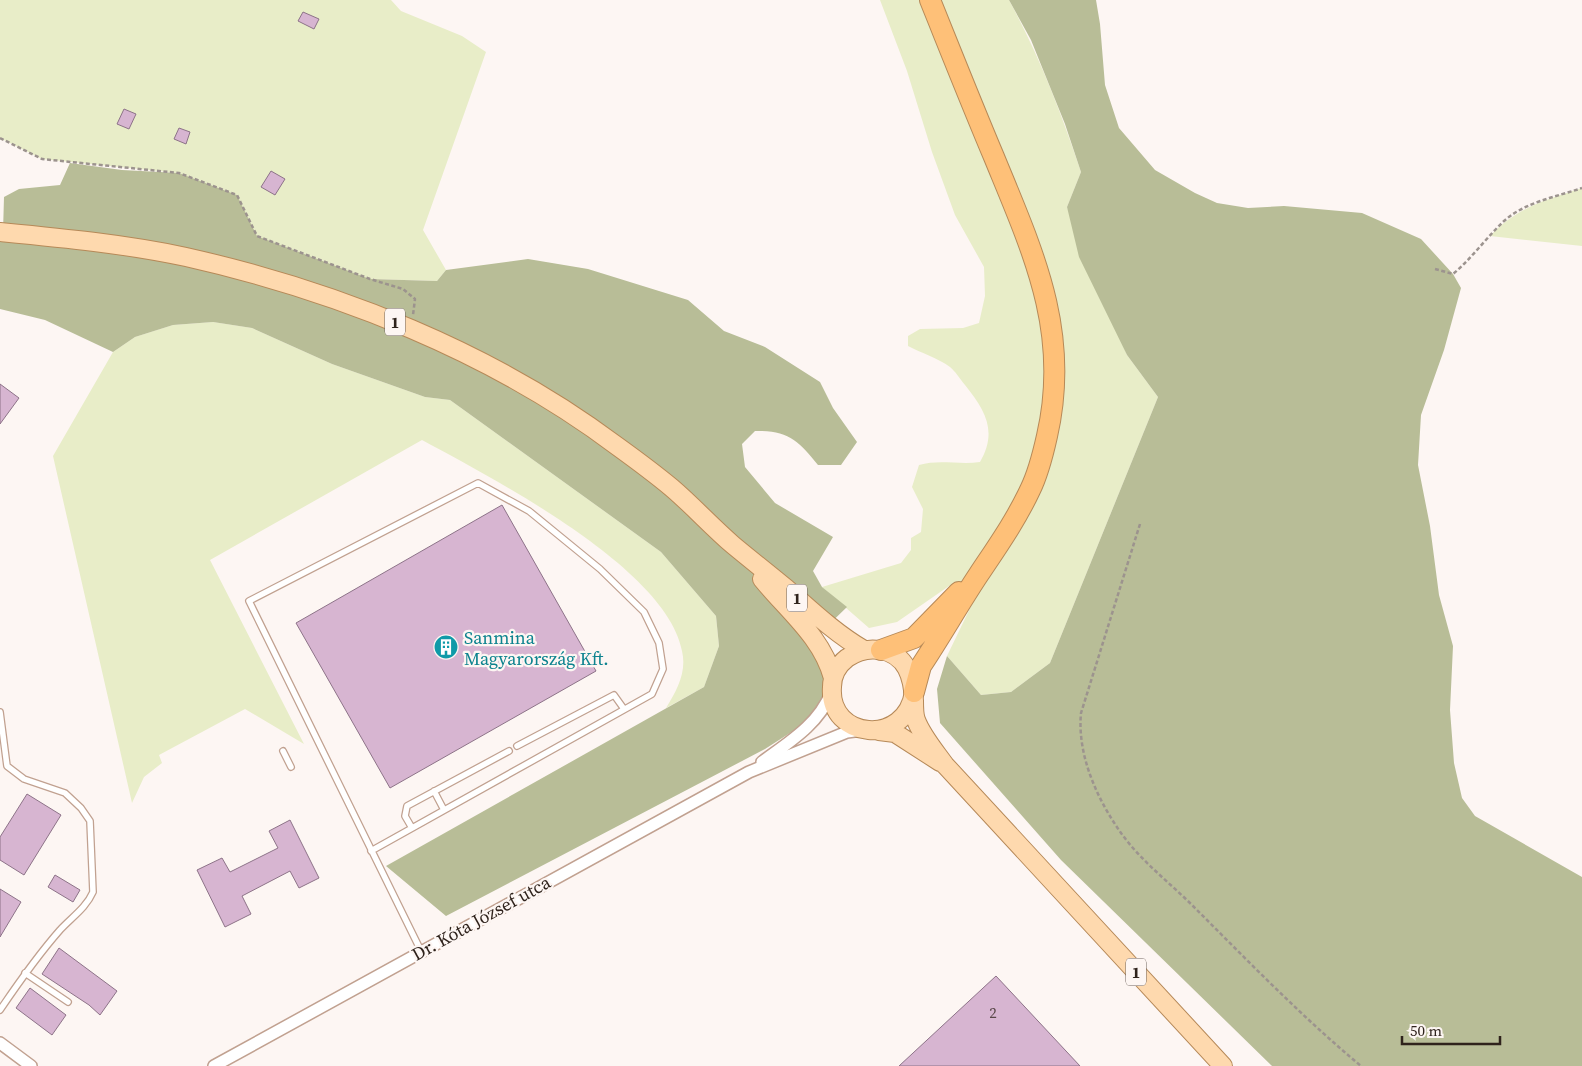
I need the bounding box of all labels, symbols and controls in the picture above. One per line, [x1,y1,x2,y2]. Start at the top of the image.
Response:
road number: 1 [385,308,405,336]
road number: 1 [787,584,807,612]
place label: Sanmina Magyarország Kft. [464,625,609,671]
building icon: Sanmina Magyarország Kft. [433,634,459,660]
street label: Dr. Kóta József utca [407,869,556,967]
road number: 1 [1126,959,1146,986]
house number: 2 [989,1002,997,1023]
scale bar [1402,1014,1500,1046]
text: 50 m [1410,1020,1442,1041]

